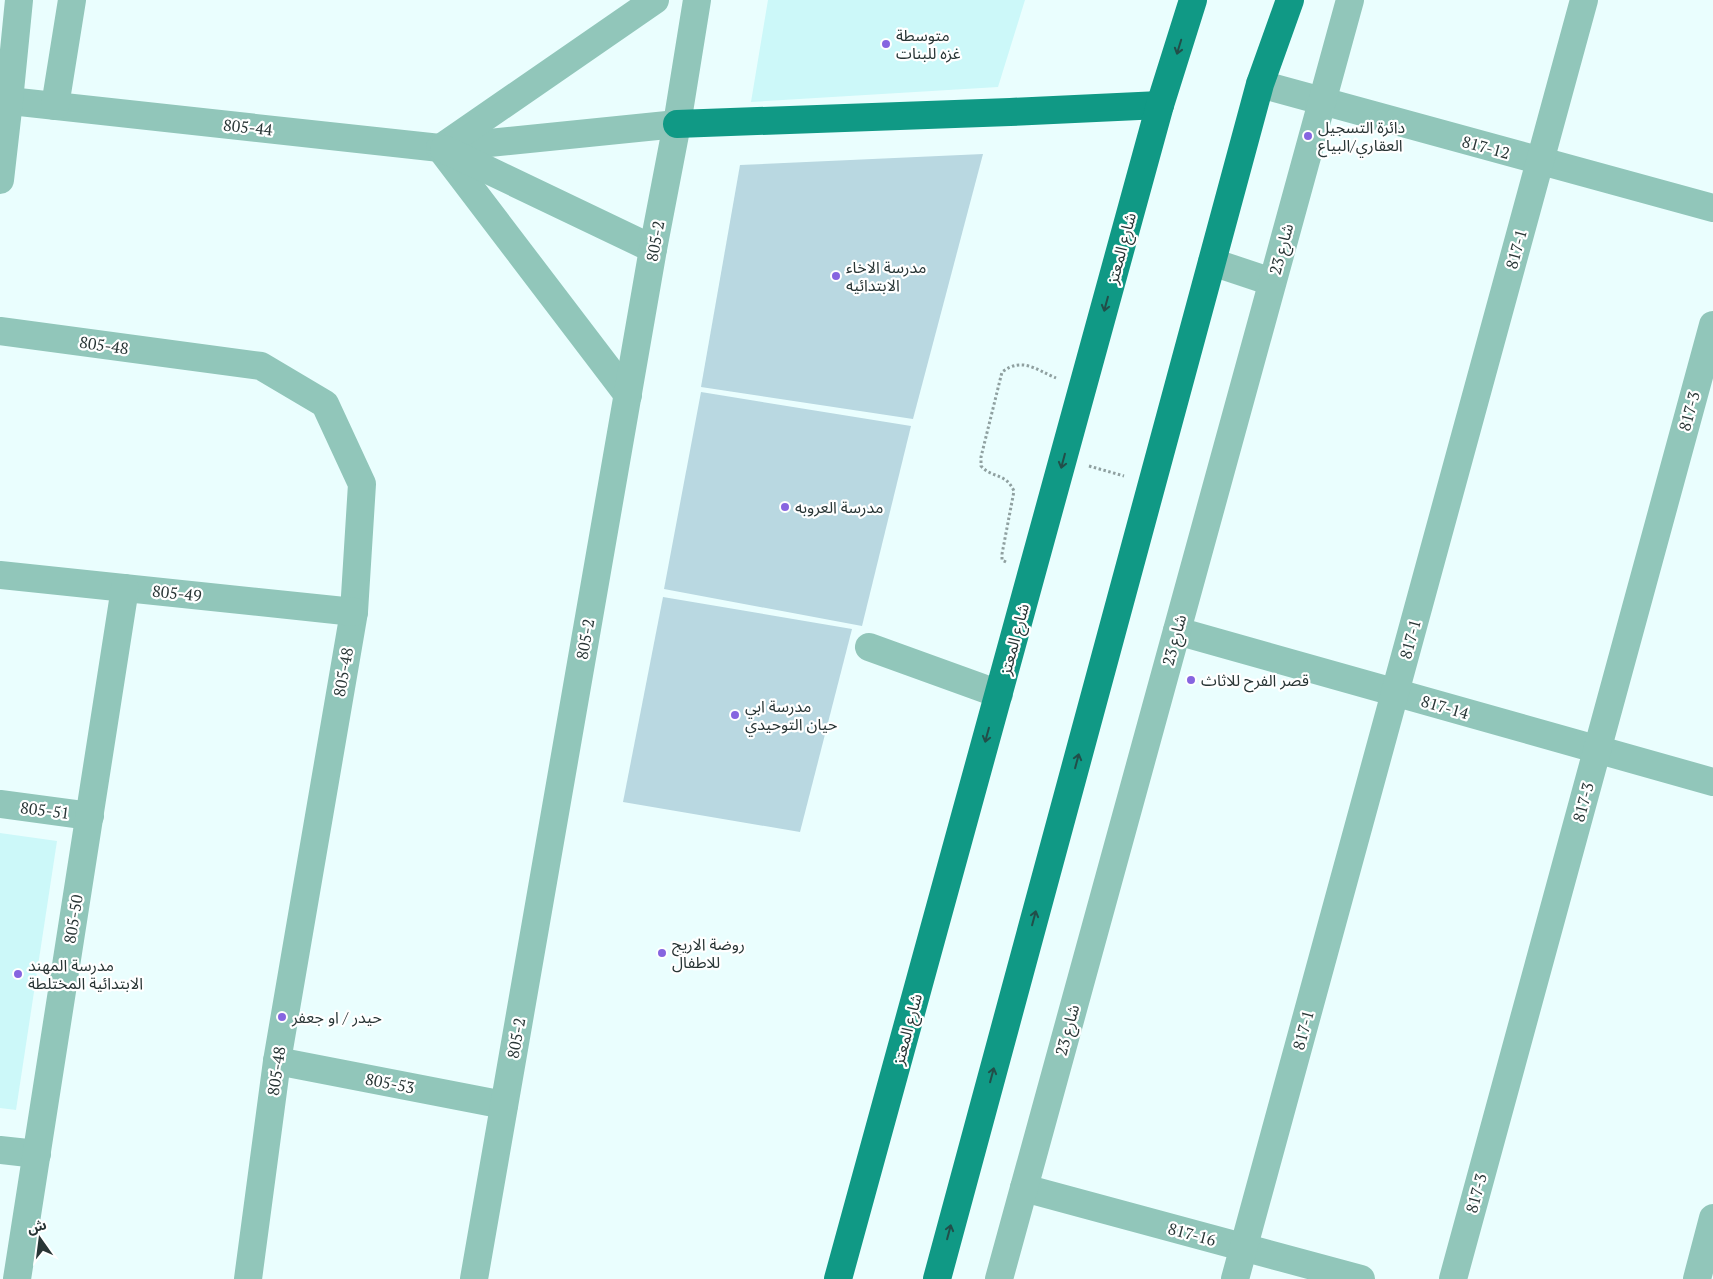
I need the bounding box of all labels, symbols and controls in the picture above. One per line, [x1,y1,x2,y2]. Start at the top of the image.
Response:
place label: متوسطة غزه للبنات [896,24,961,64]
marker: متوسطة غزه للبنات [880,38,892,50]
one-way arrow [1173,38,1183,54]
street label: 805-44 [222,113,274,141]
place label: دائرة التسجيل العقاري/البياع [1318,116,1405,158]
marker: دائرة التسجيل العقاري/البياع [1302,130,1314,142]
street label: 817-12 [1460,130,1512,164]
street label: شارع المعتز [1101,210,1143,288]
street label: 805-2 [641,219,669,263]
street label: شارع 23 [1264,221,1300,278]
street label: 817-1 [1500,227,1532,271]
place label: مدرسة الاخاء الابتدائيه [846,256,926,296]
marker: مدرسة الاخاء الابتدائيه [830,270,842,282]
one-way arrow [1100,295,1110,311]
street label: 805-48 [78,331,130,359]
street label: 817-3 [1673,389,1705,433]
one-way arrow [1057,452,1067,468]
place label: مدرسة العروبه [795,496,883,518]
marker: مدرسة العروبه [779,501,791,513]
street label: 805-49 [151,579,203,607]
street label: شارع المعتز [994,601,1036,679]
street label: شارع 23 [1157,612,1193,669]
street label: 805-2 [571,617,599,661]
street label: 817-1 [1394,617,1426,661]
street label: 805-48 [328,646,358,698]
place label: قصر الفرح للاثاث [1201,669,1309,693]
marker: قصر الفرح للاثاث [1185,674,1197,686]
street label: 817-14 [1419,690,1472,724]
place label: مدرسة ابي حيان التوحيدي [745,695,837,737]
marker: مدرسة ابي حيان التوحيدي [729,709,741,721]
one-way arrow [982,727,992,743]
one-way arrow [1072,754,1082,770]
street label: 817-3 [1567,780,1599,824]
street label: 805-51 [19,796,71,824]
street label: 805-50 [58,893,88,945]
one-way arrow [1030,911,1040,927]
place label: روضة الاريج للاطفال [672,933,745,973]
marker: روضة الاريج للاطفال [656,947,668,959]
place label: مدرسة المهند الابتدائية المختلطة [28,954,143,994]
marker: مدرسة المهند الابتدائية المختلطة [12,968,24,980]
street label: شارع المعتز [887,991,929,1069]
street label: شارع 23 [1050,1002,1086,1059]
place label: حيدر / او جعفر [291,1006,382,1028]
street label: 817-1 [1287,1008,1319,1052]
marker: حيدر / او جعفر [276,1011,288,1023]
street label: 805-2 [502,1016,530,1060]
street label: 805-48 [262,1045,290,1097]
street label: 805-53 [364,1067,416,1099]
one-way arrow [988,1068,997,1084]
street label: 817-3 [1460,1171,1492,1215]
north arrow [15,1214,65,1264]
text: ش [25,1214,48,1237]
street label: 817-16 [1166,1217,1219,1251]
one-way arrow [945,1224,955,1240]

